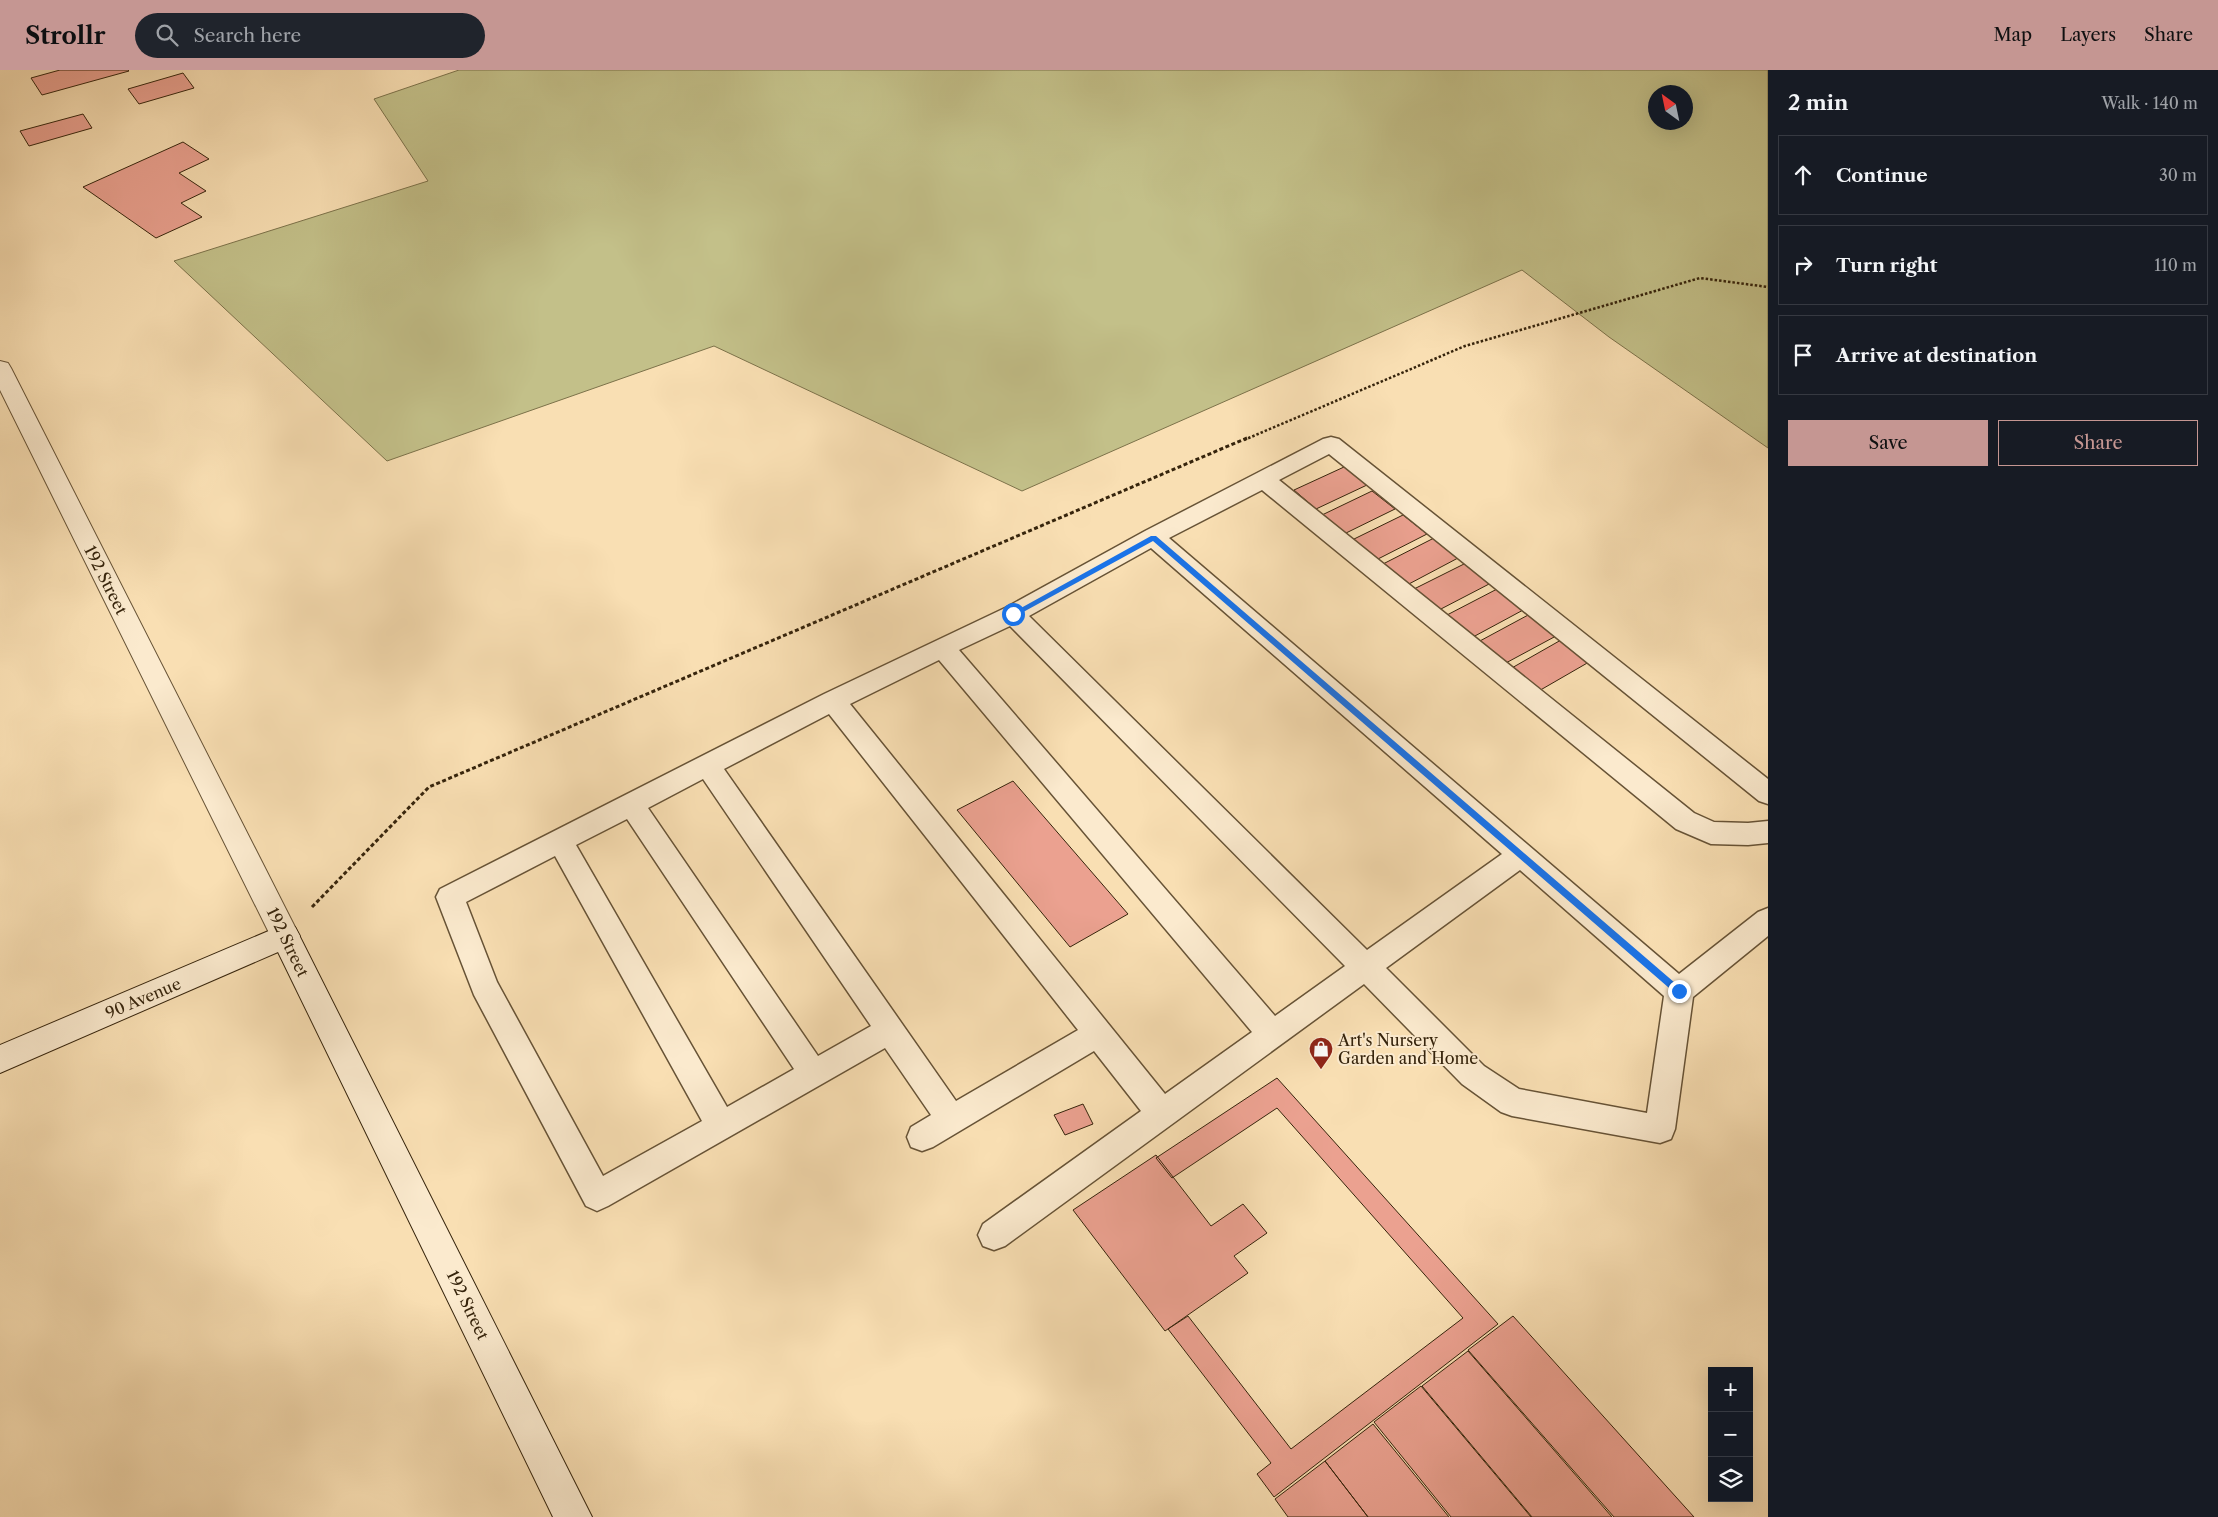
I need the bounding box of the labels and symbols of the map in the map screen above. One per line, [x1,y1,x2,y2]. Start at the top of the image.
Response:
north arrow [1648,85,1693,130]
street label: 192 Street [80,542,132,618]
route start [1002,603,1025,626]
street label: 192 Street [263,904,314,980]
street label: 90 Avenue [102,973,184,1023]
route end [1668,980,1691,1003]
place label: Art's Nursery Garden and Home [1337,1030,1478,1068]
shop icon: Art's Nursery Garden and Home [1308,1036,1334,1070]
street label: 192 Street [443,1267,494,1343]

